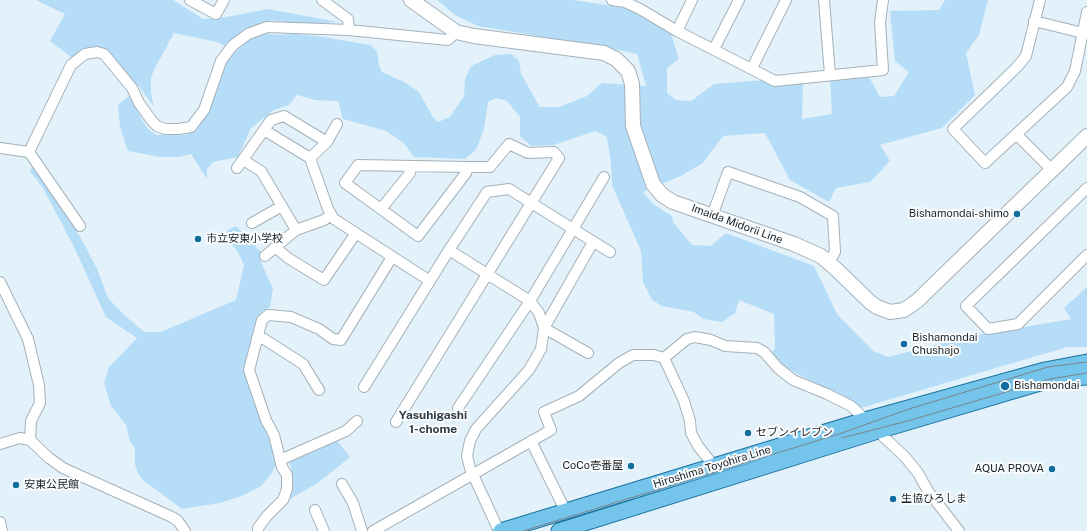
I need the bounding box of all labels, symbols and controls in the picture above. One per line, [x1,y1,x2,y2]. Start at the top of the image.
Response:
street label: Imaida Midorii Line [690,201,784,247]
place label: Bishamondai-shimo [909,207,1009,221]
marker: Bishamondai-shimo [1012,209,1022,219]
place label: 市立安東小学校 [206,232,283,246]
marker: 市立安東小学校 [193,234,203,244]
place label: Bishamondai Chushajo [912,331,978,357]
marker: Bishamondai Chushajo [899,339,909,349]
place label: Bishamondai [1014,379,1080,393]
marker: Bishamondai [999,380,1011,392]
district label: Yasuhigashi 1-chome [399,408,467,436]
place label: セブンイレブン [756,426,833,440]
marker: セブンイレブン [743,428,753,438]
street label: Hiroshima Toyohira Line [652,443,772,491]
place label: CoCo壱番屋 [562,459,623,473]
marker: CoCo壱番屋 [626,461,636,471]
place label: AQUA PROVA [975,462,1044,476]
marker: AQUA PROVA [1047,464,1057,474]
place label: 安東公民館 [24,478,79,492]
marker: 安東公民館 [11,480,21,490]
place label: 生協ひろしま [901,492,967,506]
marker: 生協ひろしま [888,494,898,504]

